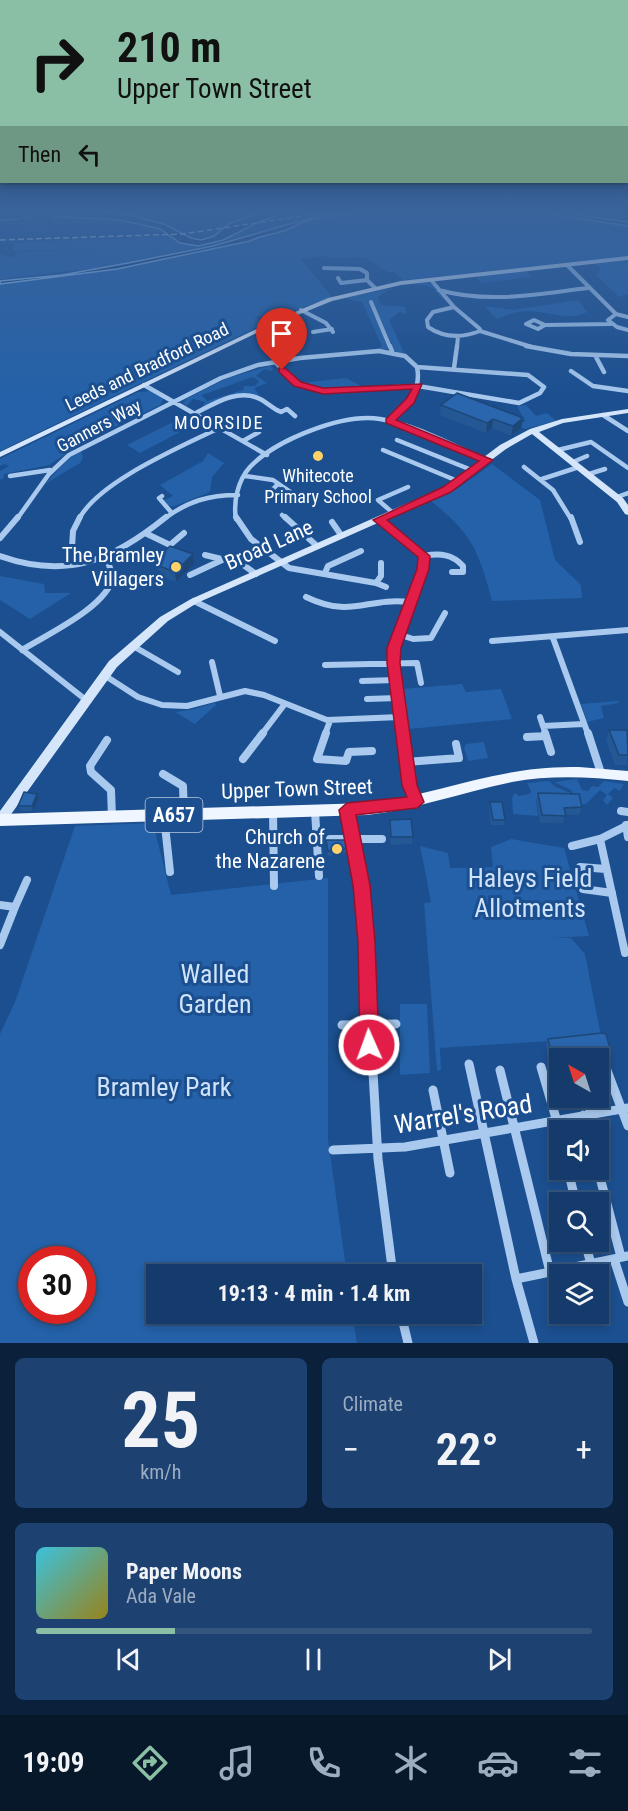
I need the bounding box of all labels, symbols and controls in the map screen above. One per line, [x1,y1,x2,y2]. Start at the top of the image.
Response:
text: 210 m [117,23,222,72]
icon: right [18,24,96,102]
text: Upper Town Street [117,73,312,105]
icon: left [73,138,106,171]
text: Then [18,142,61,167]
pin [256,308,307,370]
icon: arrive [265,317,298,350]
street label: Leeds and Bradford Road [62,318,232,415]
street label: Ganners Way [53,394,145,457]
district label: MOORSIDE [174,412,264,433]
marker: Whitecote Primary School [311,449,325,463]
place label: Whitecote Primary School [264,465,372,507]
street label: Broad Lane [221,515,317,575]
place label: The Bramley Villagers [62,543,164,591]
marker: The Bramley Villagers [169,560,183,574]
street label: Upper Town Street [221,774,373,804]
road number: A657 [146,798,202,832]
place label: Church of the Nazarene [216,825,325,873]
marker: Church of the Nazarene [330,842,344,856]
park label: Haleys Field Allotments [468,863,592,923]
park label: Walled Garden [178,959,252,1019]
position arrow [337,1013,401,1077]
north arrow [549,1048,609,1108]
map controls [549,1048,609,1324]
park label: Bramley Park [97,1072,232,1102]
street label: Warrel's Road [392,1088,534,1140]
button: sound [549,1120,609,1180]
button: search [549,1192,609,1252]
speed limit sign: 30 [18,1246,96,1324]
button: layers [549,1264,609,1324]
text: 19:13 · 4 min · 1.4 km [218,1281,410,1306]
text: 25 [121,1375,200,1466]
text: Climate [343,1392,403,1416]
text: 22° [436,1423,499,1476]
text: − [343,1430,359,1469]
text: + [576,1430,592,1469]
text: km/h [140,1460,181,1484]
text: Paper Moons [126,1559,242,1584]
text: Ada Vale [126,1584,196,1608]
icon: previous [112,1643,145,1676]
icon: pause [297,1643,330,1676]
icon: next [483,1643,516,1676]
icon: directions [129,1742,171,1784]
icon: music [216,1742,258,1784]
icon: phone [303,1742,345,1784]
icon: climate [390,1742,432,1784]
icon: car [477,1742,519,1784]
icon: filters [564,1742,606,1784]
text: 19:09 [22,1747,84,1779]

